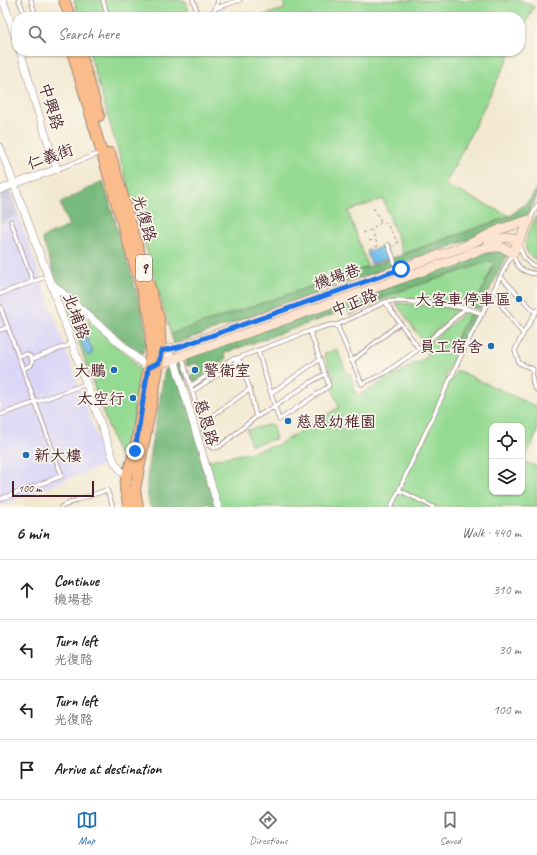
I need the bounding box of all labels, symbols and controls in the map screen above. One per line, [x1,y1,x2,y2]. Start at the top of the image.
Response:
search box [12,12,525,56]
icon: search [26,23,48,45]
text: Search here [58,25,119,44]
street label: 中興路 [34,80,68,132]
street label: 仁義街 [24,139,76,175]
street label: 光復路 [128,192,160,244]
road number: 9 [136,255,152,281]
street label: 機場巷 [311,260,363,294]
route start [392,260,410,278]
street label: 中正路 [328,285,380,321]
street label: 北埔路 [58,290,94,342]
place label: 大客車停車區 [415,290,511,310]
marker: 大客車停車區 [514,294,524,304]
place label: 員工宿舍 [419,337,483,357]
marker: 員工宿舍 [486,341,496,351]
place label: 大鵬 [74,361,106,381]
place label: 警衛室 [203,361,251,381]
marker: 大鵬 [109,365,119,375]
marker: 警衛室 [190,365,200,375]
place label: 太空行 [77,389,125,409]
marker: 太空行 [128,393,138,403]
street label: 慈恩路 [189,396,223,448]
place label: 慈恩幼稚園 [296,412,376,432]
marker: 慈恩幼稚園 [283,416,293,426]
map controls [489,423,525,495]
button: locate [489,423,525,459]
route end [126,442,144,460]
place label: 新大樓 [34,446,82,466]
marker: 新大樓 [21,450,31,460]
button: layers [489,459,525,495]
scale bar [12,479,94,498]
text: 100 m [18,481,42,495]
text: 6 min [16,523,49,544]
text: Walk · 440 m [462,525,521,541]
text: Continue [54,572,99,591]
icon: ahead [16,579,38,601]
text: 310 m [493,582,521,598]
text: 機場巷 [54,592,93,608]
text: Turn left [54,632,97,651]
icon: left [16,639,38,661]
text: 30 m [499,642,521,658]
text: 光復路 [54,652,93,668]
text: Turn left [54,692,97,711]
icon: left [16,699,38,721]
text: 100 m [493,702,521,718]
text: 光復路 [54,712,93,728]
icon: arrive [16,759,38,781]
text: Arrive at destination [54,760,161,779]
tab: Map [76,809,98,847]
tab: Directions [249,809,288,847]
tab: Saved [439,809,461,847]

